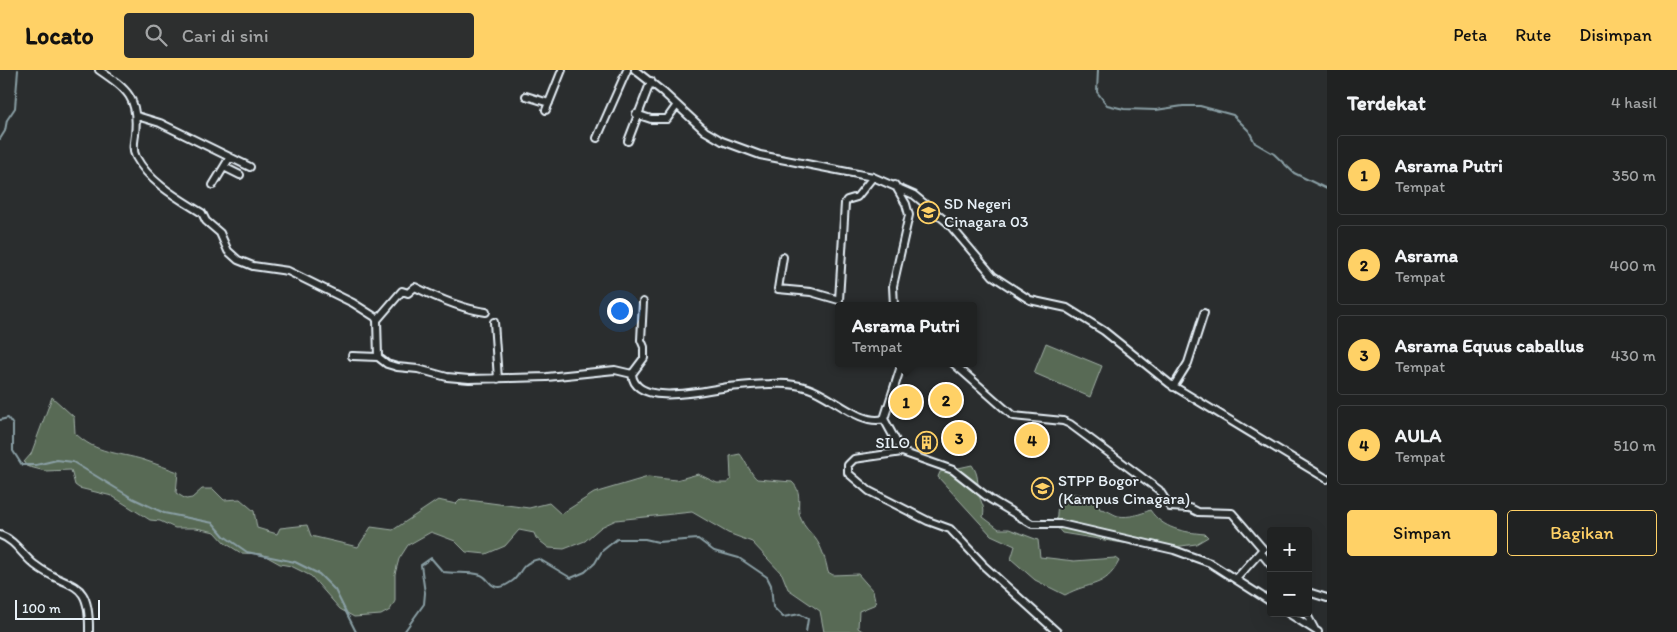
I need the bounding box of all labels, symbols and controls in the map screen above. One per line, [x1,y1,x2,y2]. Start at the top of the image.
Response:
search box [124,13,474,58]
text: Locato [25,21,94,50]
icon: search [142,21,170,49]
text: Cari di sini [182,24,269,47]
text: Peta [1453,24,1487,46]
text: Rute [1515,24,1551,46]
text: Disimpan [1579,24,1652,46]
text: Terdekat [1347,90,1426,115]
text: 4 hasil [1611,93,1657,112]
text: Asrama Putri [1395,154,1503,177]
text: 1 [1360,166,1368,185]
text: 350 m [1612,166,1656,185]
text: Tempat [1395,177,1445,196]
place label: SD Negeri Cinagara 03 [944,194,1029,231]
school or university icon: SD Negeri Cinagara 03 [916,200,940,224]
text: Asrama [1395,244,1458,267]
text: 2 [1360,256,1368,275]
text: 400 m [1610,256,1656,275]
text: Tempat [1395,267,1445,286]
your location [607,298,633,324]
popup [835,302,977,367]
text: Asrama Putri [852,314,960,337]
text: Asrama Equus caballus [1395,334,1584,357]
text: Tempat [852,337,902,356]
text: 3 [1360,346,1368,365]
text: 430 m [1611,346,1656,365]
text: Tempat [1395,357,1445,376]
pin: 2 [930,381,962,419]
pin: 1 [890,383,922,421]
pin: 3 [943,419,975,457]
pin: 4 [1016,421,1048,459]
text: AULA [1395,424,1442,447]
building icon: SILO [914,430,938,454]
place label: SILO [875,433,910,452]
text: 4 [1359,436,1369,455]
text: 510 m [1613,436,1656,455]
text: Tempat [1395,447,1445,466]
place label: STPP Bogor (Kampus Cinagara) [1058,471,1190,508]
school or university icon: STPP Bogor (Kampus Cinagara) [1030,477,1054,501]
button: Simpan [1347,510,1497,556]
button: Bagikan [1507,510,1657,556]
map controls [1267,527,1312,617]
button: + [1267,527,1312,572]
button: − [1267,572,1312,617]
scale bar [15,597,100,620]
text: 100 m [22,600,61,617]

